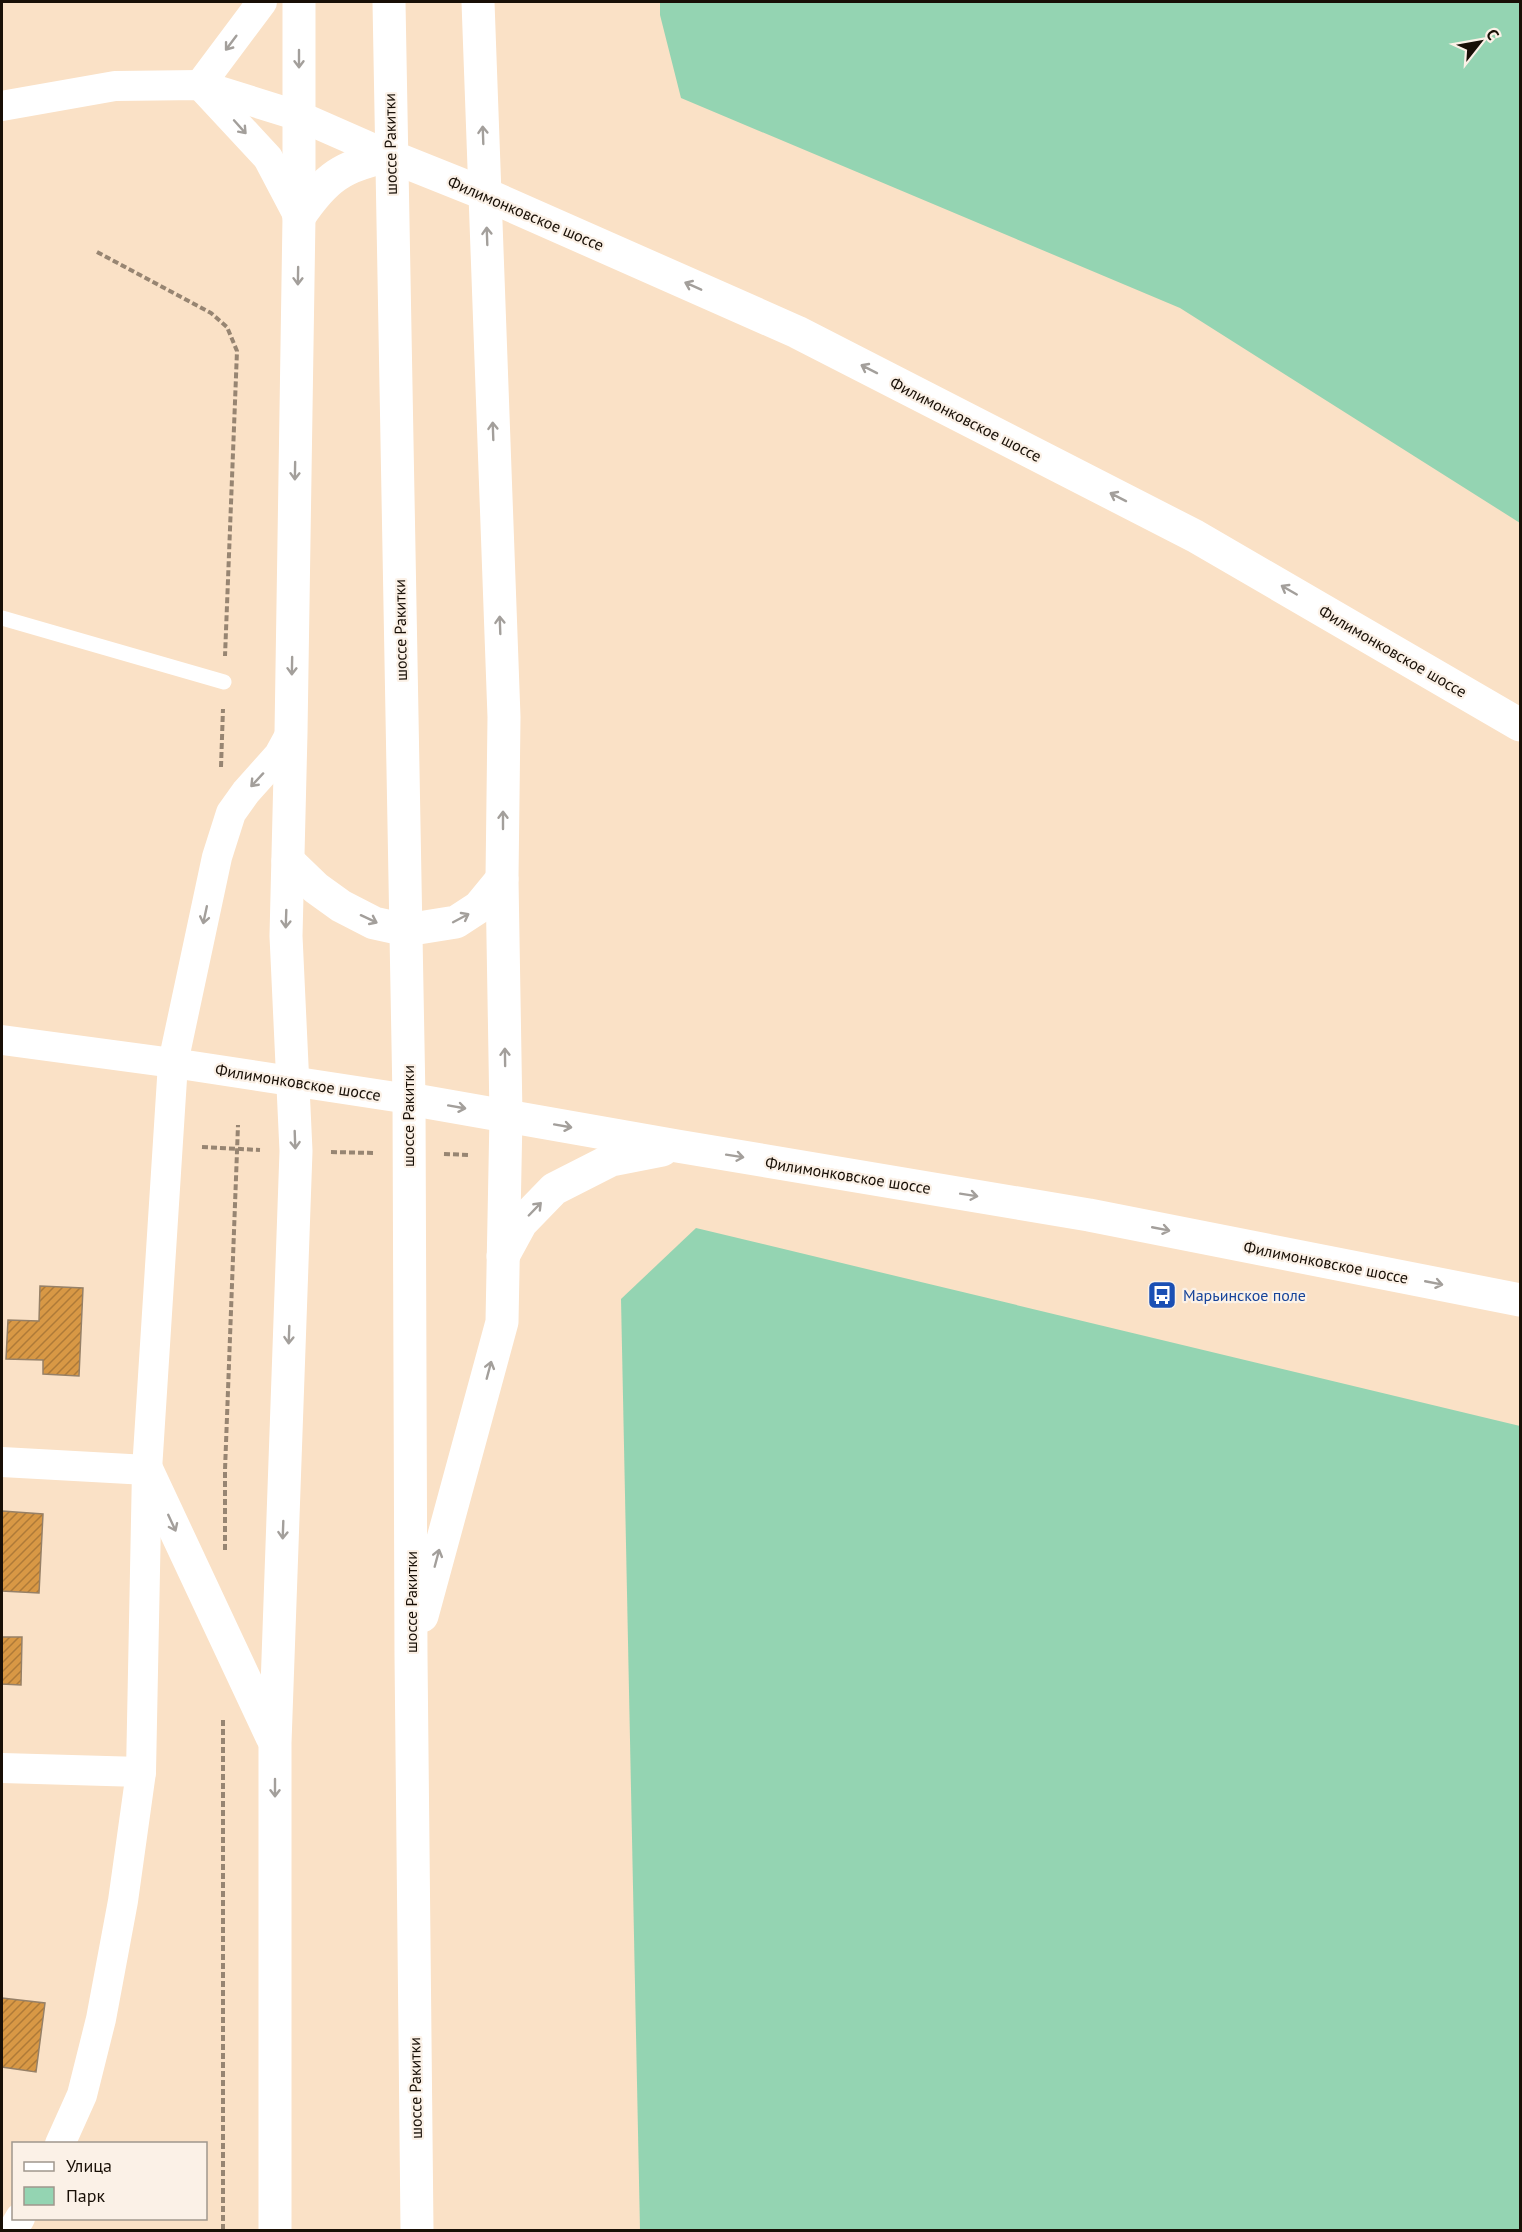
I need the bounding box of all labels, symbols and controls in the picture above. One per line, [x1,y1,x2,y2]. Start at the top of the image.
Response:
north arrow [1450,12,1510,72]
text: С [1482,25,1504,43]
one-way arrow [224,35,237,51]
one-way arrow [293,48,305,68]
street label: шоссе Ракитки [379,93,401,195]
one-way arrow [233,119,247,134]
one-way arrow [477,126,489,146]
street label: Филимонковское шоссе [445,171,607,255]
one-way arrow [481,226,492,246]
one-way arrow [292,265,304,285]
one-way arrow [684,280,703,291]
one-way arrow [861,363,879,375]
street label: Филимонковское шоссе [887,372,1045,466]
one-way arrow [488,421,499,441]
one-way arrow [289,460,301,480]
one-way arrow [1109,490,1127,502]
street label: шоссе Ракитки [389,579,411,681]
one-way arrow [1280,584,1297,596]
street label: Филимонковское шоссе [1316,600,1470,702]
one-way arrow [495,616,506,636]
one-way arrow [286,655,298,675]
one-way arrow [250,772,264,787]
one-way arrow [497,811,509,831]
one-way arrow [199,904,210,924]
one-way arrow [281,909,292,929]
one-way arrow [452,912,469,924]
one-way arrow [359,914,377,926]
one-way arrow [499,1048,511,1068]
street label: Филимонковское шоссе [214,1059,382,1105]
street label: шоссе Ракитки [398,1065,418,1167]
one-way arrow [447,1102,466,1113]
one-way arrow [553,1121,572,1132]
one-way arrow [290,1130,301,1150]
one-way arrow [725,1151,744,1162]
street label: Филимонковское шоссе [764,1152,932,1198]
one-way arrow [958,1190,978,1201]
one-way arrow [527,1201,542,1216]
one-way arrow [1150,1224,1170,1235]
street label: Филимонковское шоссе [1242,1236,1410,1288]
one-way arrow [1424,1278,1444,1289]
bus stop icon: Марьинское поле [1146,1279,1178,1311]
place label: Марьинское поле [1183,1285,1306,1305]
one-way arrow [284,1325,295,1345]
one-way arrow [483,1361,495,1380]
one-way arrow [166,1513,178,1531]
one-way arrow [277,1520,288,1540]
one-way arrow [432,1549,444,1568]
street label: шоссе Ракитки [401,1551,421,1653]
one-way arrow [269,1778,281,1798]
street label: шоссе Ракитки [404,2037,426,2139]
legend [12,2142,207,2220]
text: Улица [66,2154,112,2177]
text: Парк [66,2184,106,2207]

